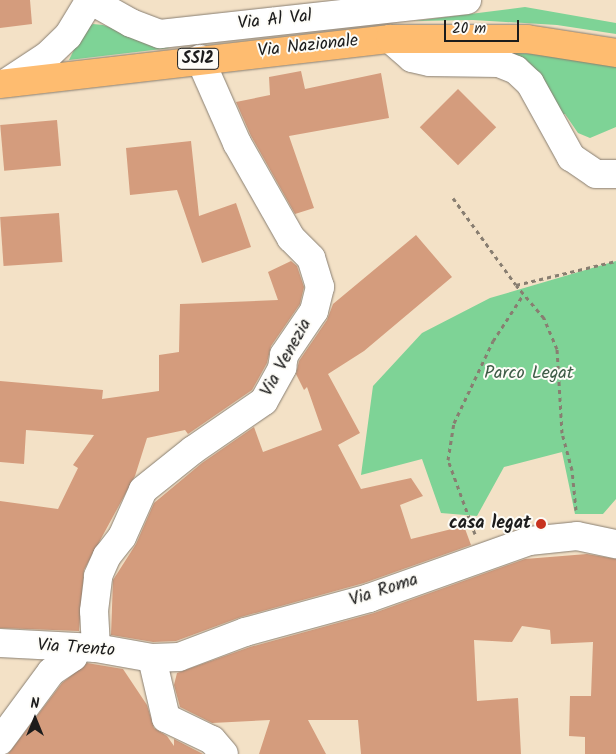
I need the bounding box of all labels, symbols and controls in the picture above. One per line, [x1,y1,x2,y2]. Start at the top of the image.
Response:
street label: Via Al Val [237,6,313,36]
scale bar [446,10,521,42]
text: 20 m [452,17,486,41]
street label: Via Nazionale [257,31,359,63]
road number: SS12 [177,46,219,72]
street label: Via Venezia [257,315,317,401]
park label: Parco Legat [484,363,574,385]
place label: casa legat [449,513,531,535]
marker: casa legat [535,518,547,530]
street label: Via Roma [347,570,421,612]
street label: Via Trento [36,636,116,662]
text: N [31,693,39,715]
north arrow [10,694,60,744]

